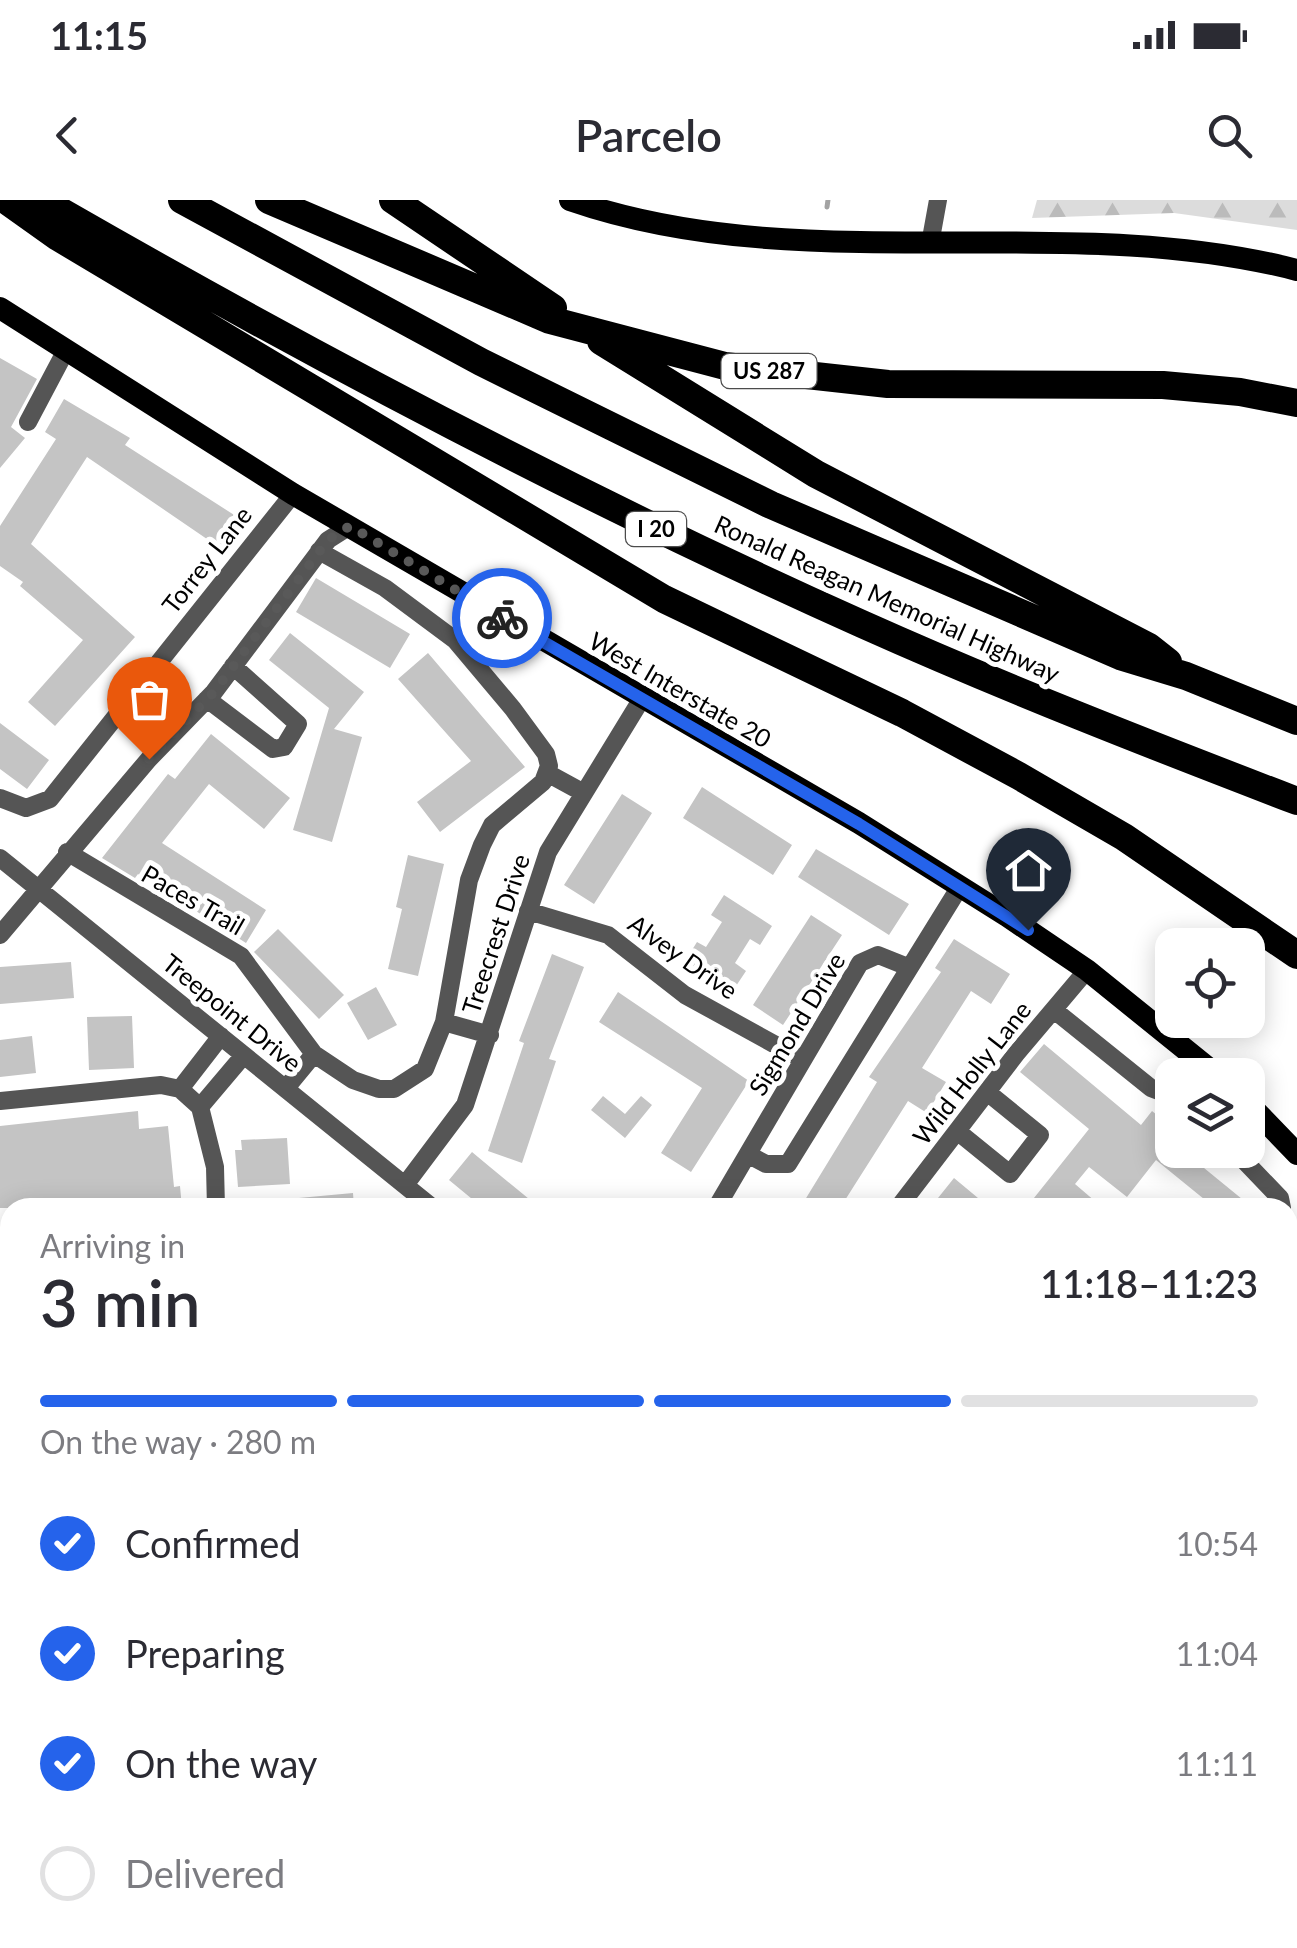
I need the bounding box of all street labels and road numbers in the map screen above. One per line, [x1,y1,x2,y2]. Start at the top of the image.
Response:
road number: US 287 [722,354,816,388]
street label: Torrey Lane [155,500,257,619]
street label: Ronald Reagan Memorial Highway [710,508,1065,688]
road number: I 20 [626,512,686,546]
street label: West Interstate 20 [584,625,777,753]
street label: Treecrest Drive [455,850,535,1018]
street label: Paces Trail [137,858,250,941]
street label: Alvey Drive [623,908,744,1005]
street label: Treepoint Drive [157,947,308,1077]
street label: Sigmond Drive [742,947,850,1100]
street label: Wild Holly Lane [906,995,1037,1150]

